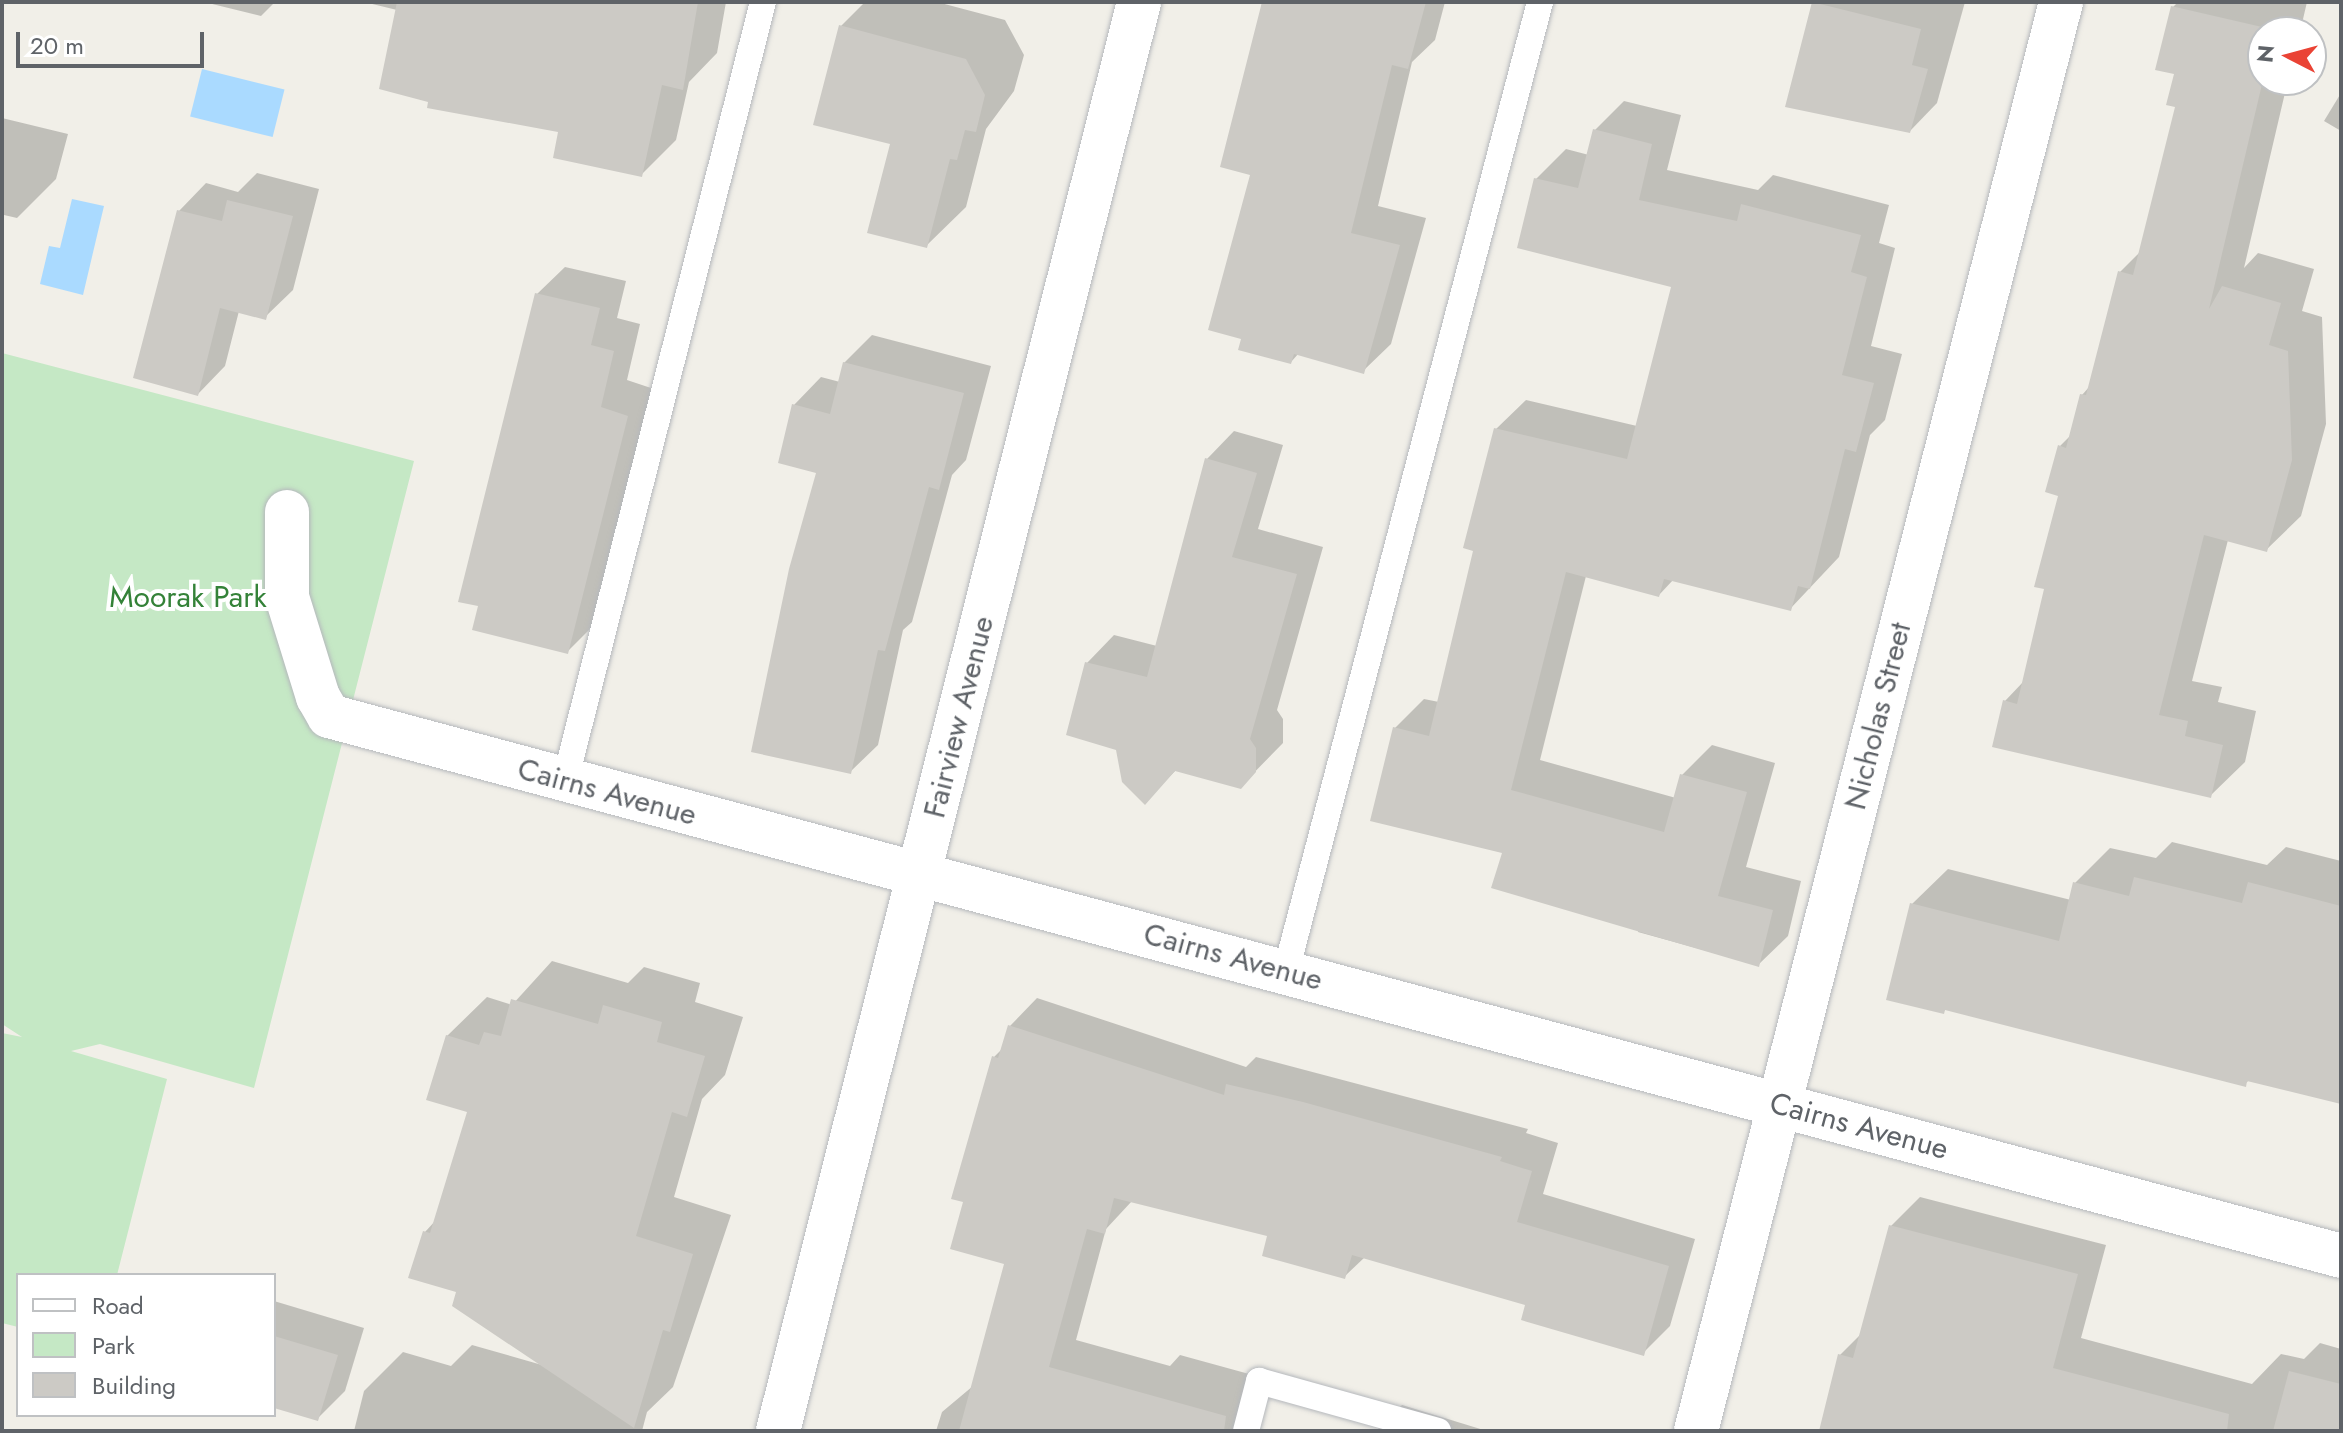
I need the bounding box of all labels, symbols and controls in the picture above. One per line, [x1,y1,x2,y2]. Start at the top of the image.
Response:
scale bar [20,16,208,66]
north arrow [2247,16,2327,96]
text: 20 m [30,28,84,63]
text: N [2248,43,2282,64]
park label: Moorak Park [109,579,267,615]
street label: Fairview Avenue [917,613,1001,821]
street label: Nicholas Street [1837,619,1919,813]
street label: Cairns Avenue [514,751,700,833]
street label: Cairns Avenue [1140,916,1326,998]
street label: Cairns Avenue [1766,1085,1952,1167]
legend [16,1273,276,1417]
text: Road [92,1288,144,1323]
text: Park [92,1328,135,1363]
text: Building [92,1368,176,1403]

